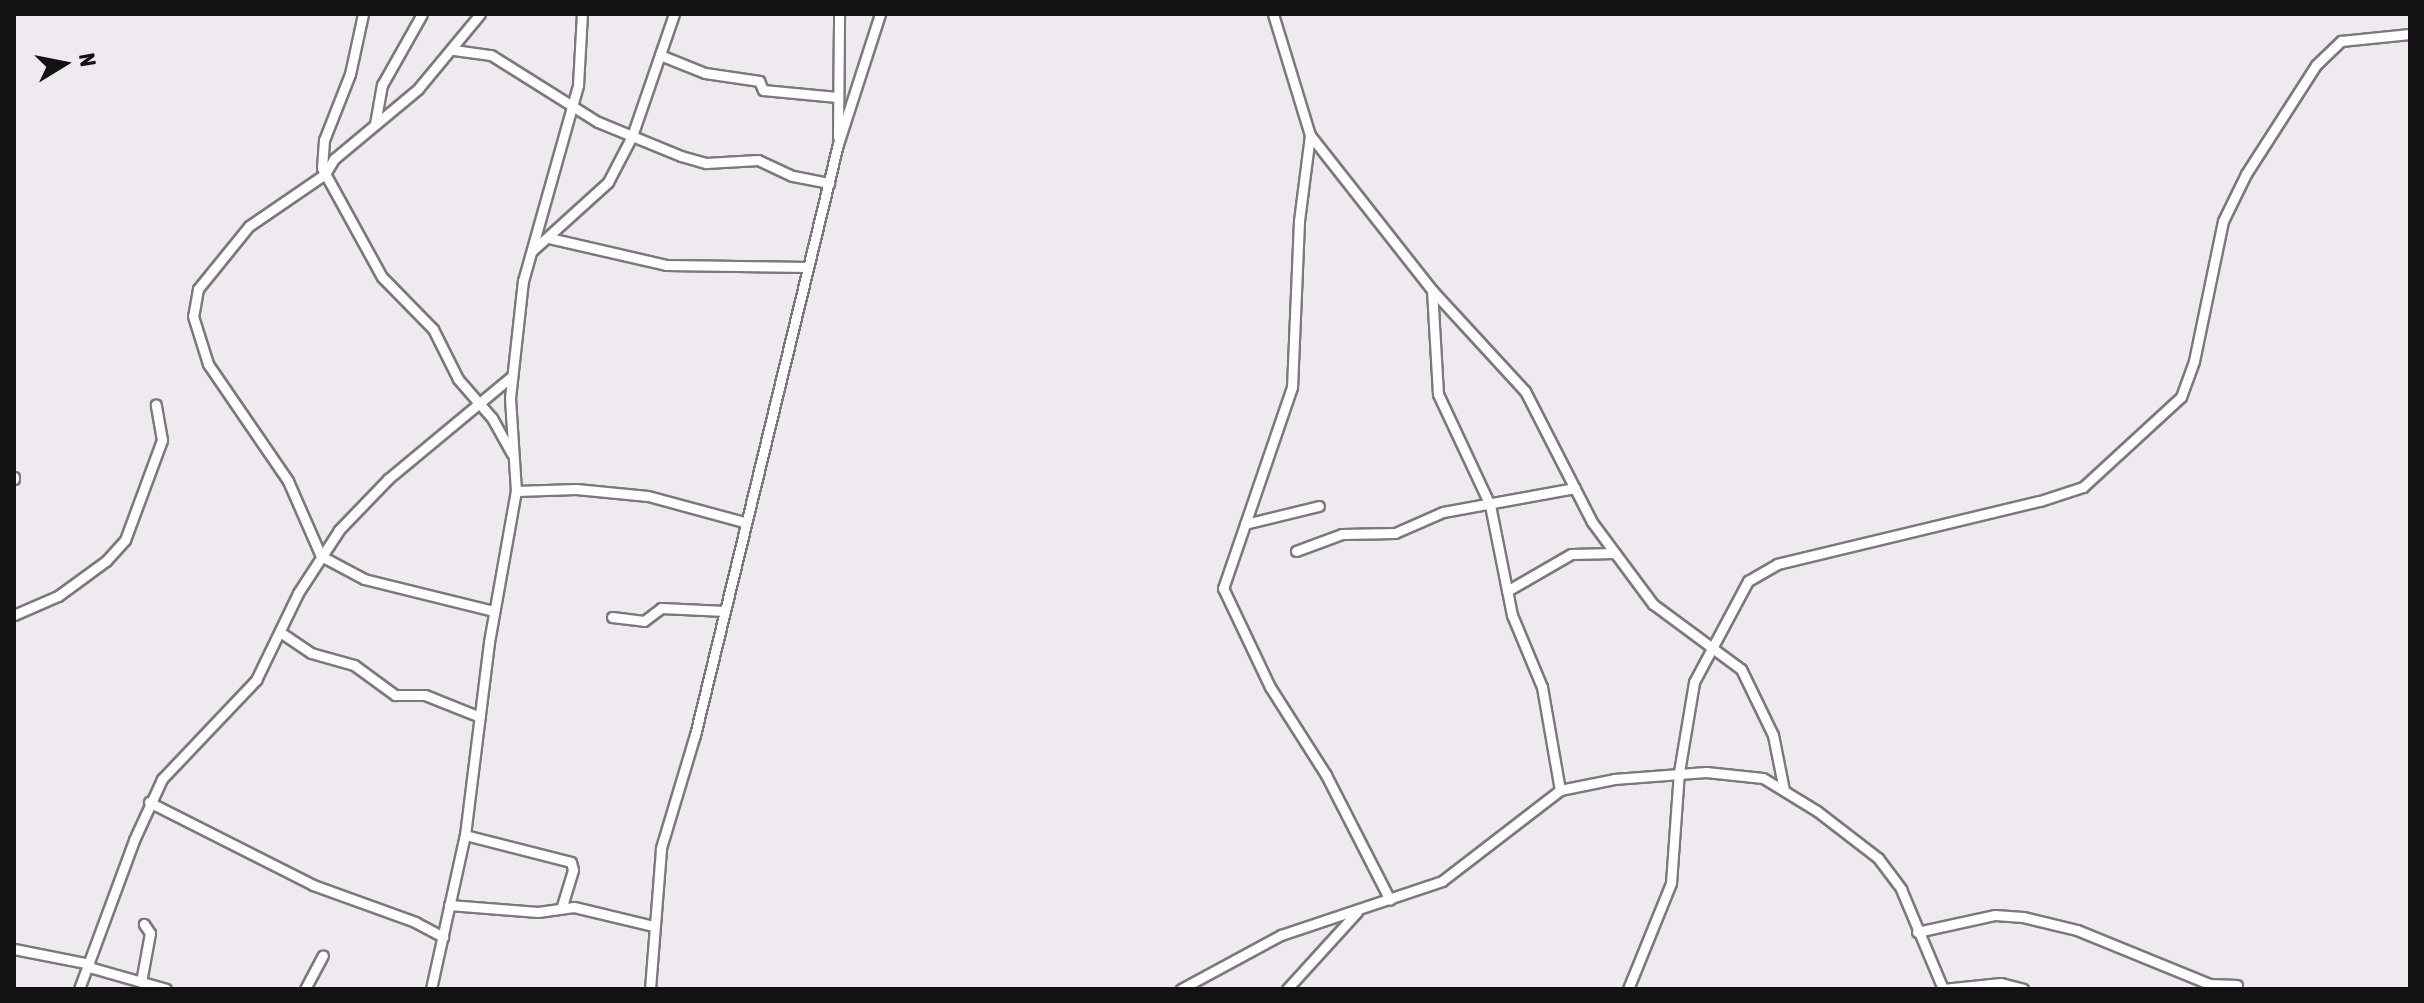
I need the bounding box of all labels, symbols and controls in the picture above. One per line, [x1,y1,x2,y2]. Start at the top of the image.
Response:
north arrow [24,24,104,104]
text: N [74,51,102,68]

